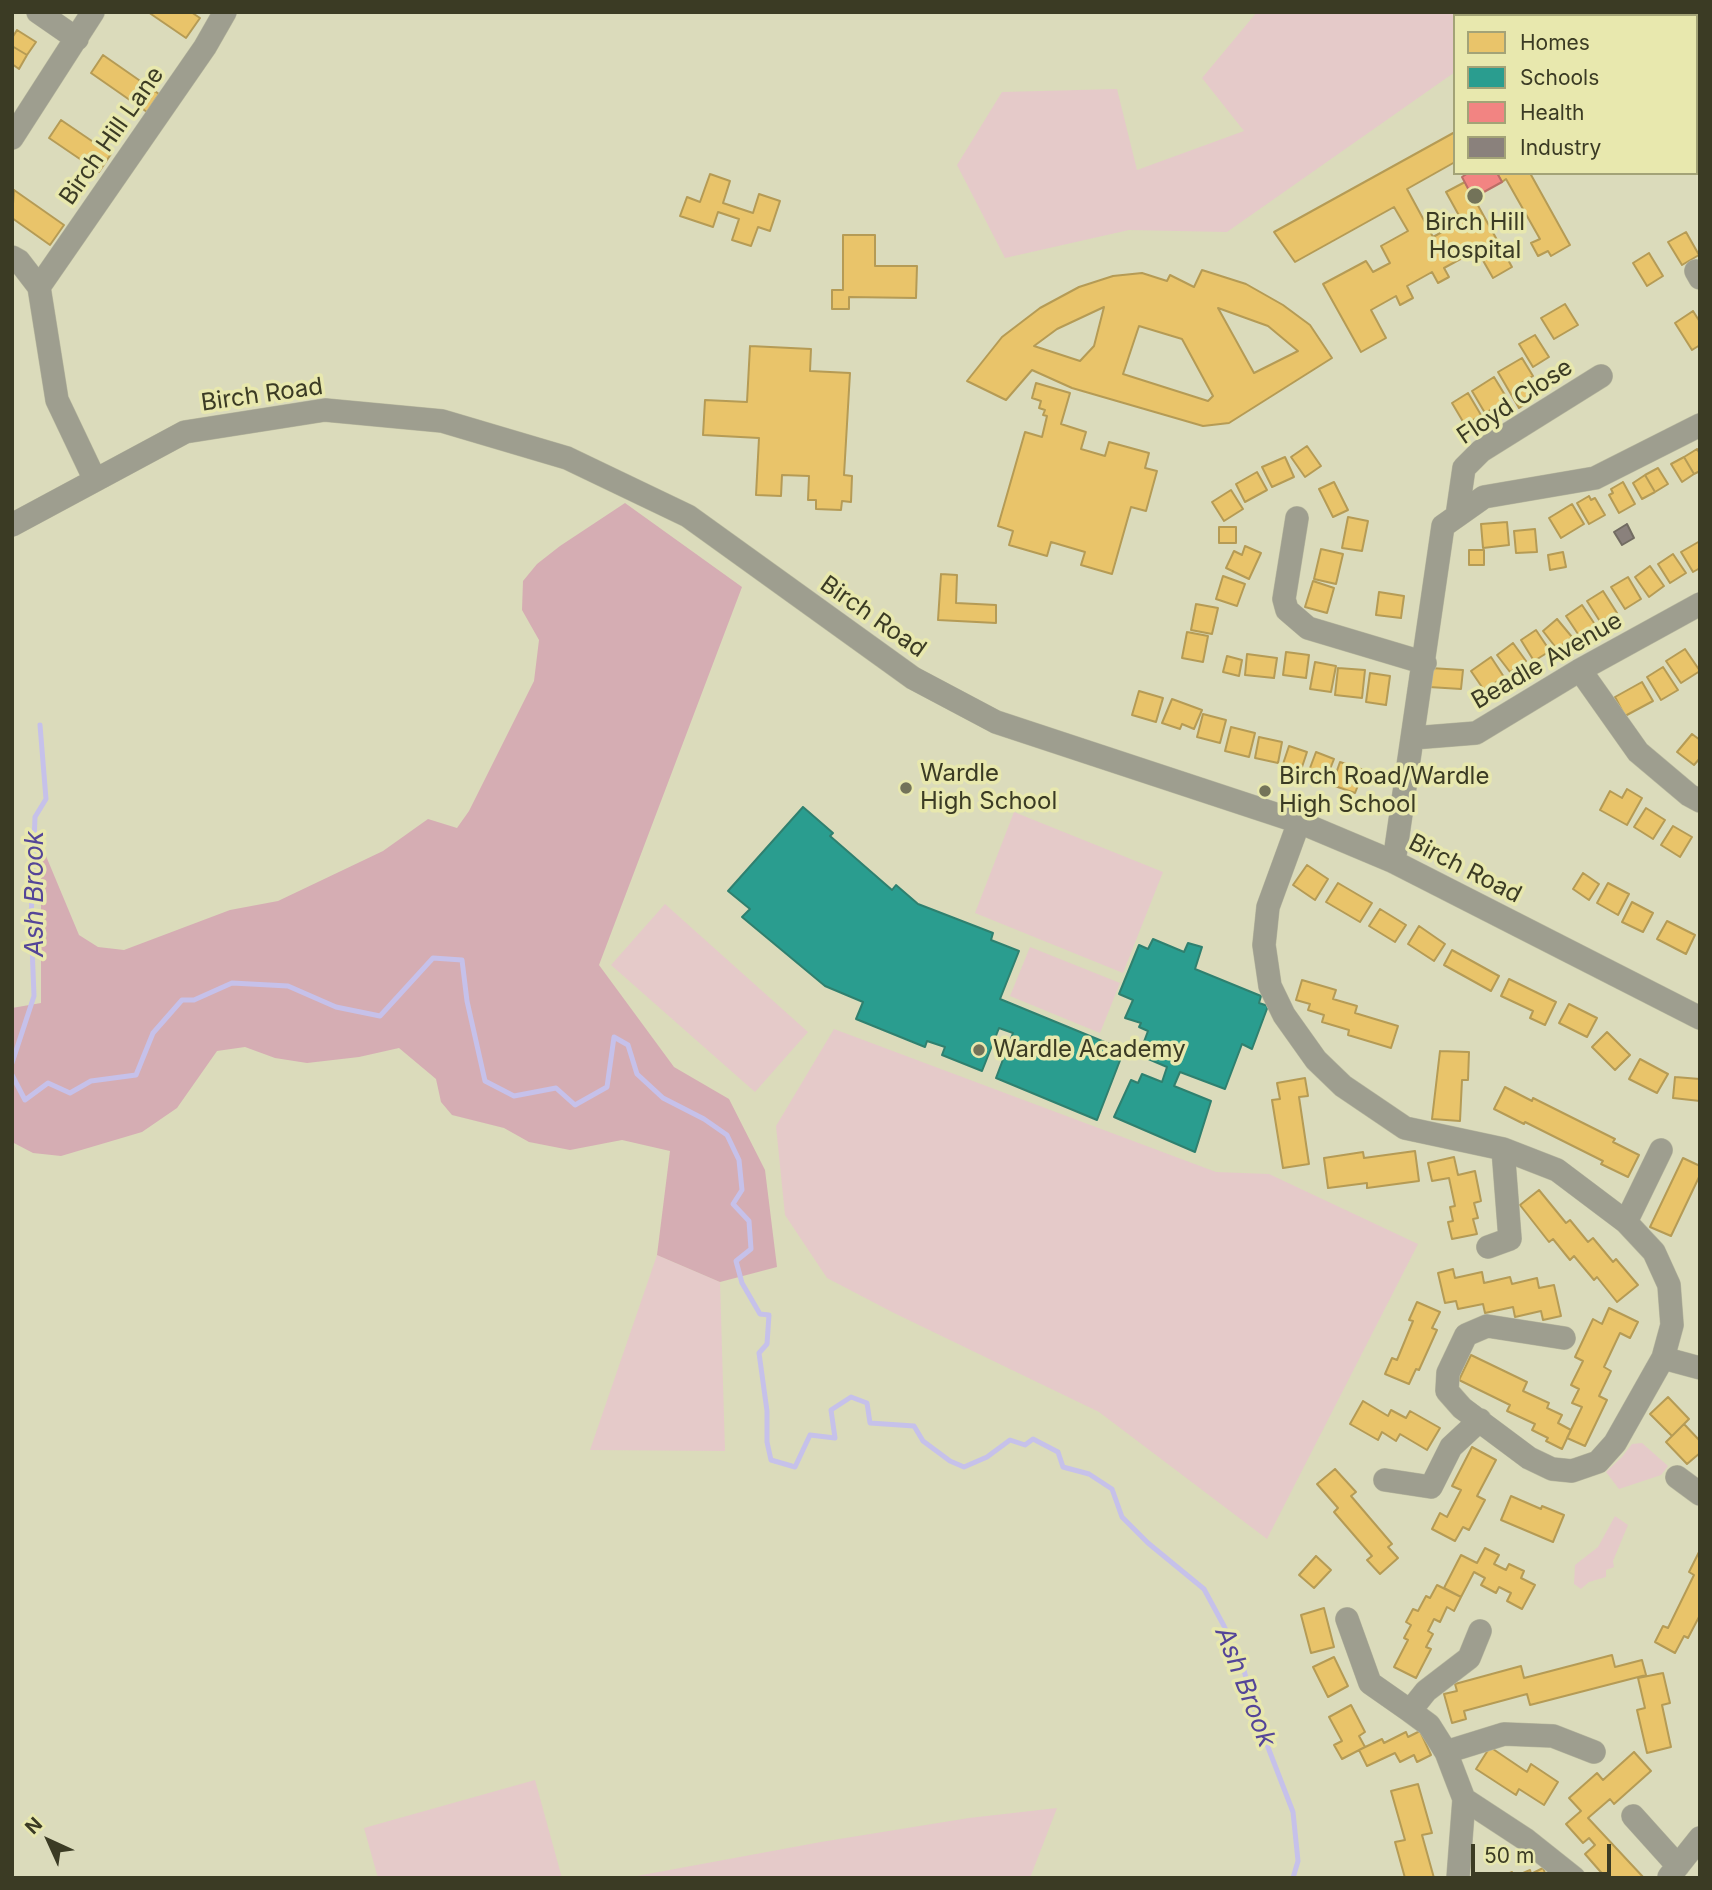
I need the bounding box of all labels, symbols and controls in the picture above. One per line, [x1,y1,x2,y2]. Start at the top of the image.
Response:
legend [1453,14,1698,175]
text: Homes [1520,30,1590,55]
street label: Birch Hill Lane [54,61,170,211]
text: Schools [1520,65,1599,90]
text: Health [1520,100,1585,125]
text: Industry [1520,135,1601,160]
marker: Birch Hill Hospital [1465,186,1485,206]
place label: Birch Hill Hospital [1425,209,1525,265]
street label: Floyd Close [1452,353,1578,451]
street label: Birch Road [199,372,325,418]
street label: Birch Road [814,570,932,664]
street label: Beadle Avenue [1467,606,1627,716]
place label: Wardle High School [920,760,1057,816]
place label: Birch Road/Wardle High School [1279,763,1489,819]
marker: Wardle High School [898,780,914,796]
marker: Birch Road/Wardle High School [1257,783,1273,799]
street label: Birch Road [1404,828,1526,910]
water label: Ash Brook [19,831,51,957]
place label: Wardle Academy [993,1036,1186,1064]
marker: Wardle Academy [971,1042,987,1058]
water label: Ash Brook [1208,1622,1282,1752]
north arrow [14,1806,84,1876]
text: N [21,1813,47,1839]
scale bar [1474,1830,1614,1874]
text: 50 m [1484,1843,1534,1868]

